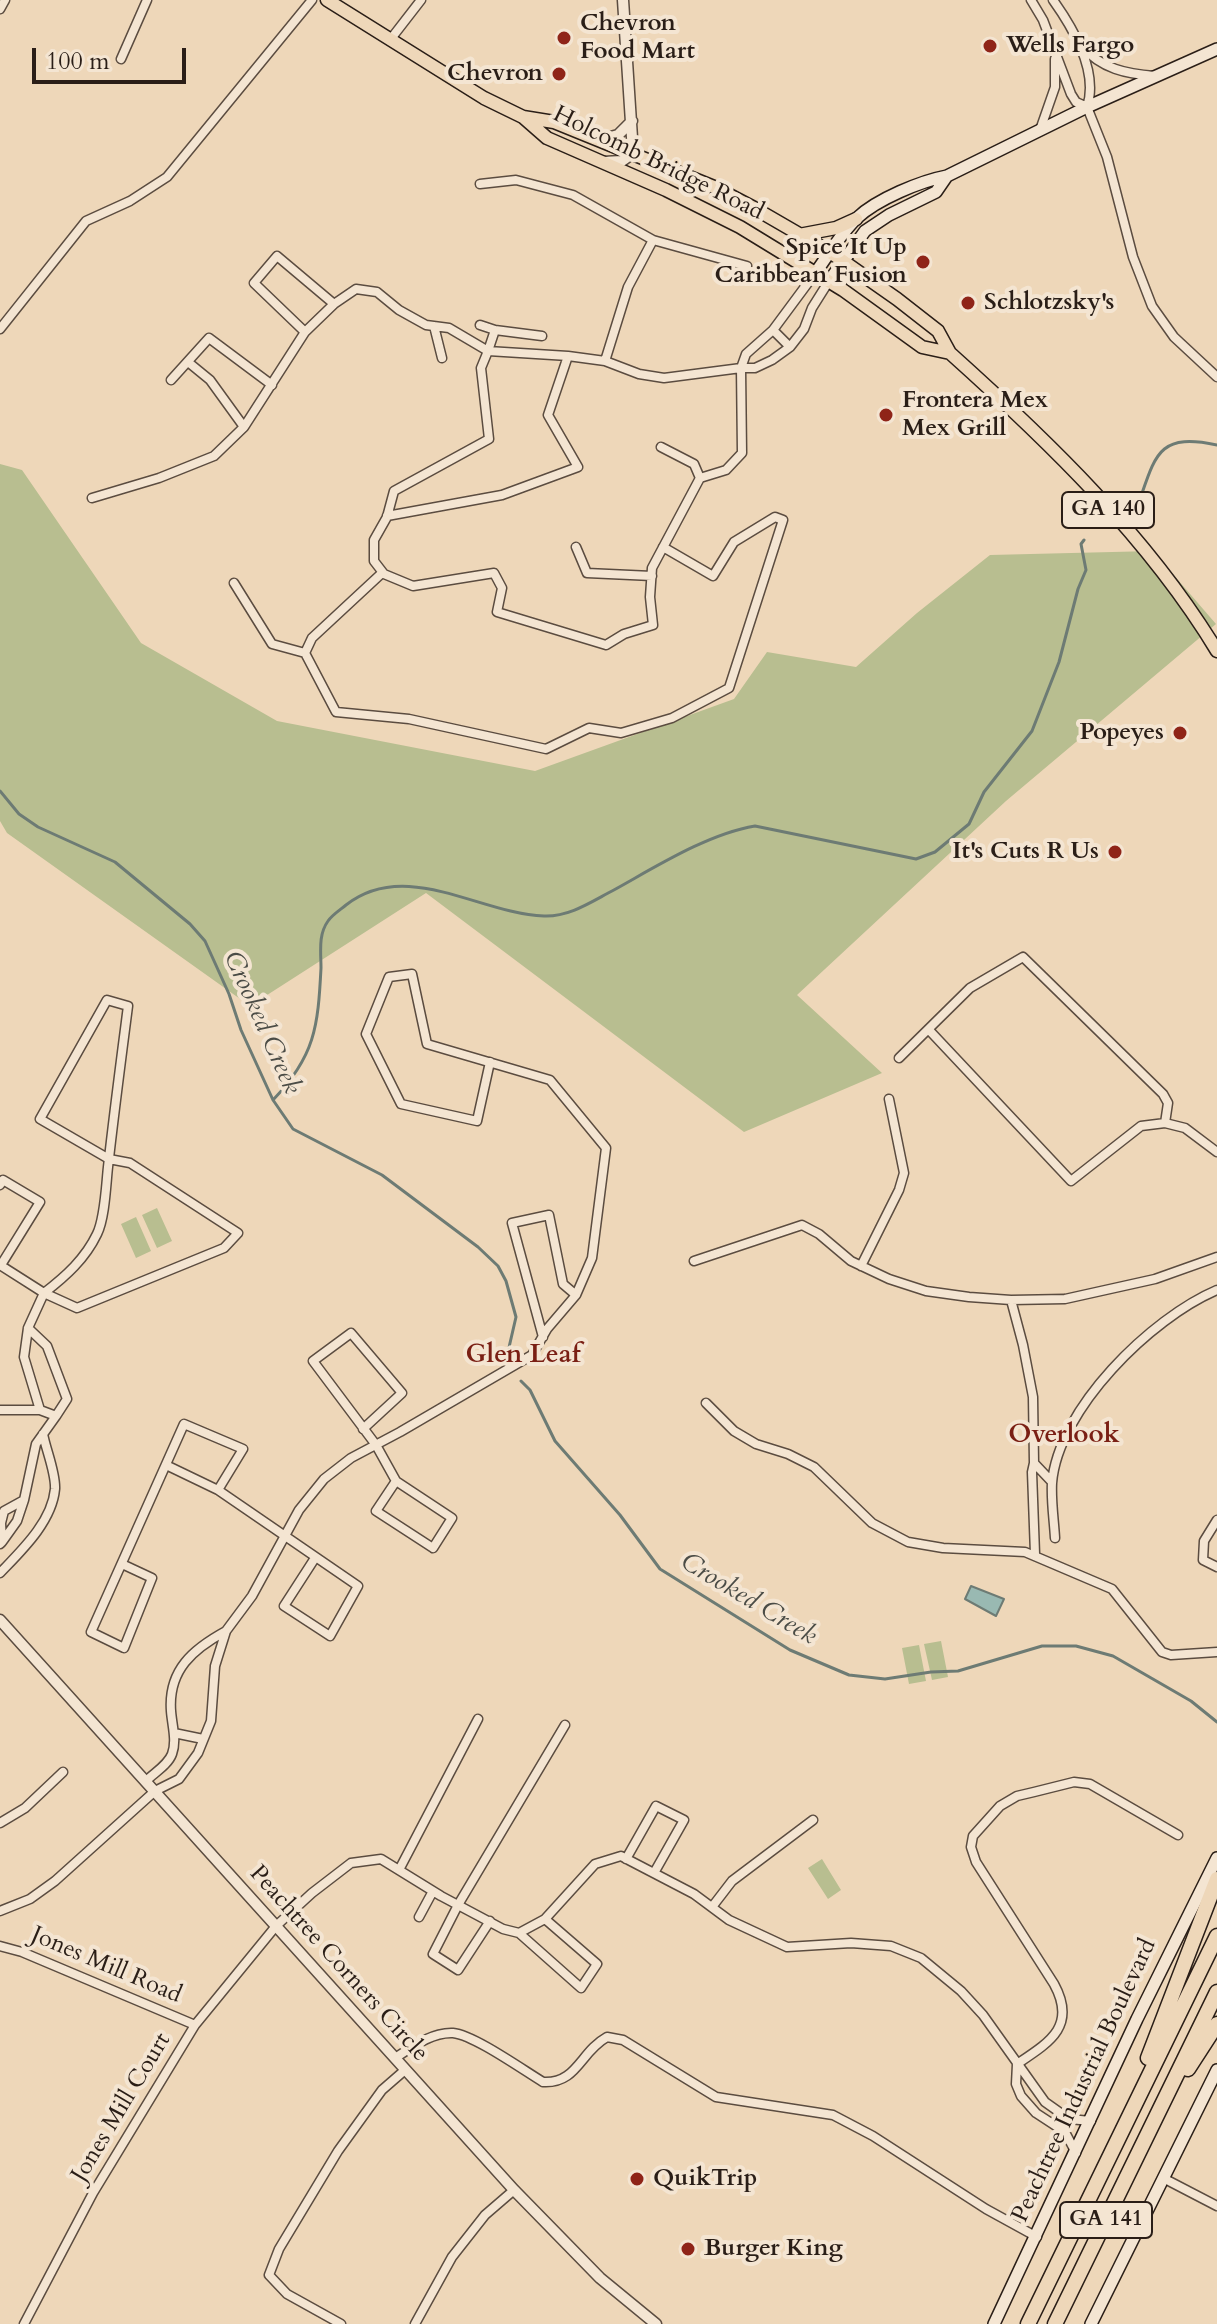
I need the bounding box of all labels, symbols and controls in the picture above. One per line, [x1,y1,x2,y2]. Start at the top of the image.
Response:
place label: Chevron Food Mart [580,10,695,66]
marker: Chevron Food Mart [555,29,573,47]
scale bar [36,32,190,82]
place label: Wells Fargo [1006,32,1134,60]
marker: Wells Fargo [981,37,999,55]
text: 100 m [46,45,110,78]
place label: Chevron [447,60,543,88]
marker: Chevron [550,65,568,83]
street label: Holcomb Bridge Road [548,100,768,228]
place label: Spice It Up Caribbean Fusion [715,234,907,290]
marker: Spice It Up Caribbean Fusion [914,253,932,271]
place label: Schlotzsky's [984,289,1114,317]
marker: Schlotzsky's [959,294,977,312]
place label: Frontera Mex Mex Grill [902,387,1048,443]
marker: Frontera Mex Mex Grill [877,406,895,424]
road number: GA 140 [1062,492,1154,528]
place label: Popeyes [1080,719,1164,747]
marker: Popeyes [1171,724,1189,742]
place label: It's Cuts R Us [952,838,1099,866]
marker: It's Cuts R Us [1106,843,1124,861]
water label: Crooked Creek [216,947,306,1099]
district label: Glen Leaf [465,1340,581,1372]
district label: Overlook [1008,1420,1120,1452]
water label: Crooked Creek [674,1547,822,1653]
street label: Peachtree Corners Circle [242,1860,434,2068]
street label: Jones Mill Road [26,1921,186,2011]
street label: Peachtree Industrial Boulevard [1007,1935,1163,2227]
street label: Jones Mill Court [66,2028,178,2188]
place label: QuikTrip [653,2165,758,2193]
marker: QuikTrip [628,2170,646,2188]
road number: GA 141 [1060,2202,1152,2238]
place label: Burger King [704,2235,843,2263]
marker: Burger King [679,2240,697,2258]

